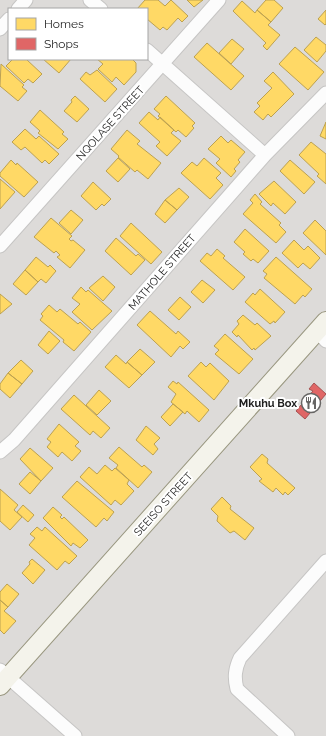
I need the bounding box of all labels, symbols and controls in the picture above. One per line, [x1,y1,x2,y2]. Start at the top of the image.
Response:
legend [8,8,148,60]
text: Homes [44,17,84,31]
text: Shops [44,37,79,51]
street label: NQOLASE STREET [74,83,147,163]
street label: MATHOLE STREET [126,232,199,313]
restaurant icon: Mkuhu Box [300,392,322,414]
place label: Mkuhu Box [239,397,297,410]
street label: SEEISO STREET [131,470,196,539]

